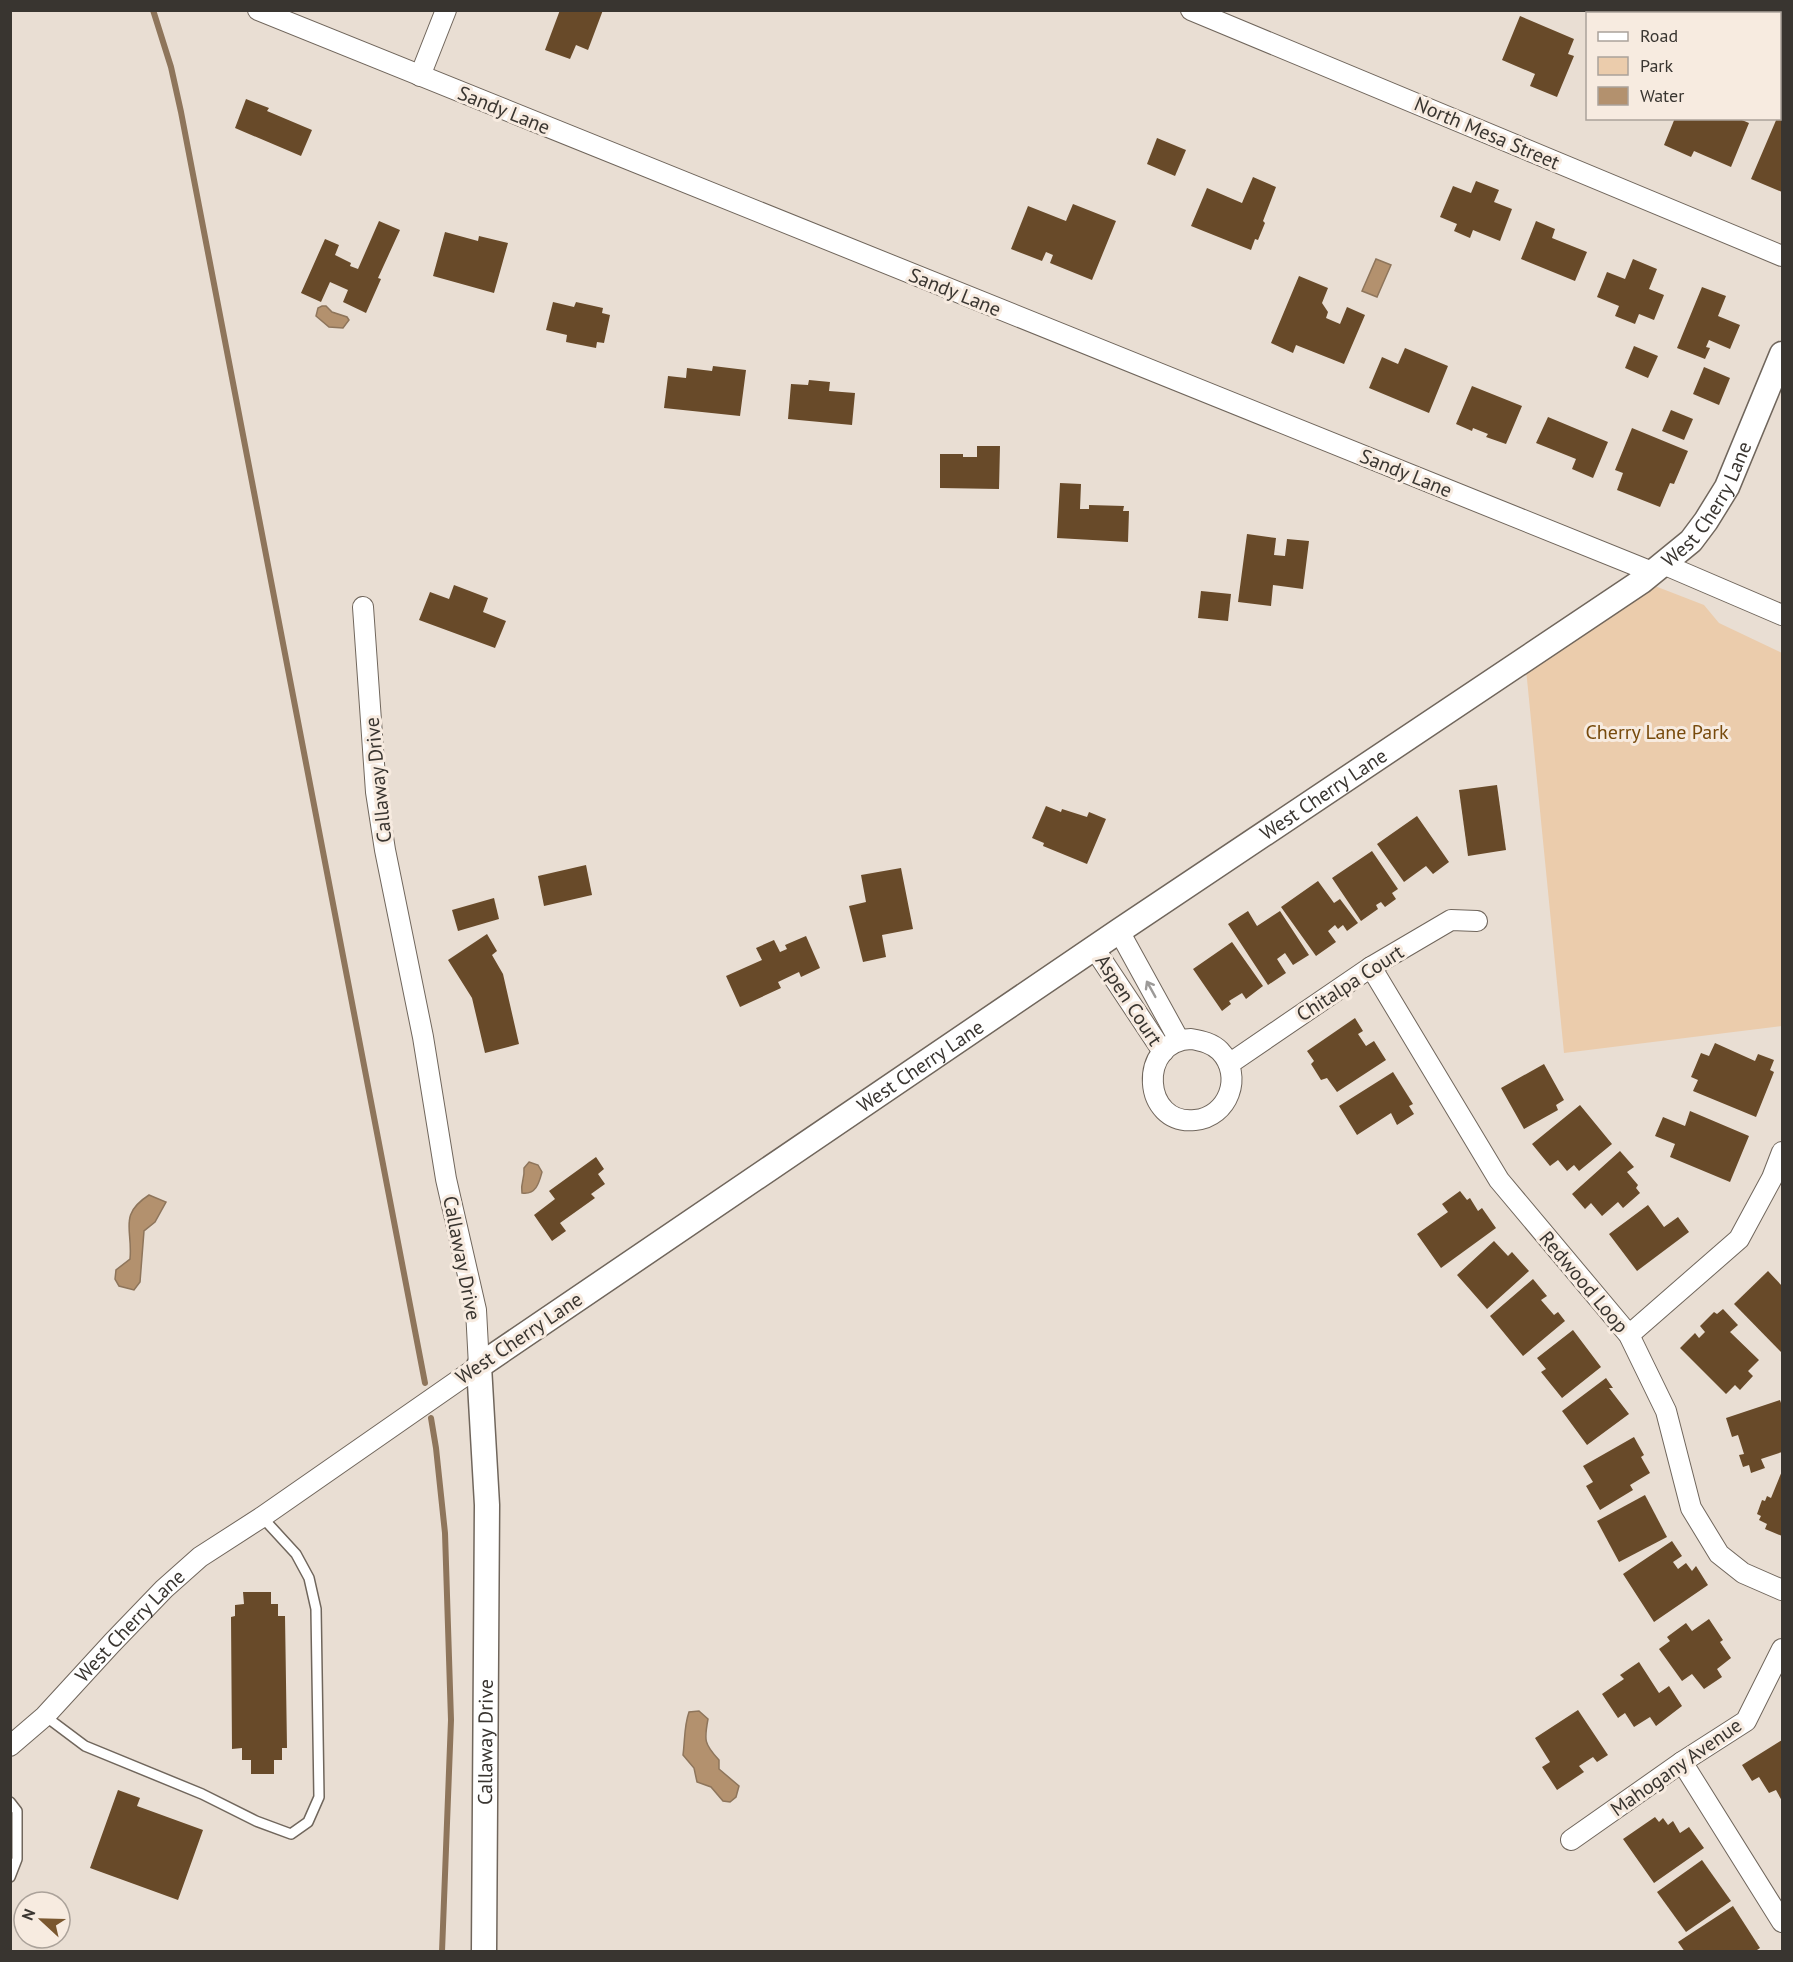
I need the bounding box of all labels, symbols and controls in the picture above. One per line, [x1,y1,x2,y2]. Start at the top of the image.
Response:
legend [1586,12,1781,120]
text: Road [1640,24,1678,47]
text: Park [1640,54,1673,77]
street label: Sandy Lane [454,80,554,140]
text: Water [1640,84,1684,107]
street label: North Mesa Street [1410,91,1564,175]
street label: Sandy Lane [905,262,1005,322]
street label: West Cherry Lane [1656,438,1757,573]
street label: Sandy Lane [1356,443,1456,503]
street label: Callaway Drive [358,716,398,844]
park label: Cherry Lane Park [1585,719,1729,745]
street label: West Cherry Lane [1255,742,1392,846]
street label: Chitalpa Court [1291,939,1409,1027]
street label: Aspen Court [1090,949,1168,1051]
one-way arrow [1145,980,1156,998]
street label: West Cherry Lane [852,1014,989,1118]
street label: Callaway Drive [437,1194,487,1322]
street label: Redwood Loop [1534,1226,1634,1338]
street label: West Cherry Lane [451,1286,587,1390]
street label: West Cherry Lane [69,1564,190,1688]
street label: Callaway Drive [472,1679,499,1805]
street label: Mahogany Avenue [1605,1712,1747,1822]
north arrow [12,1890,72,1950]
text: N [17,1906,39,1923]

